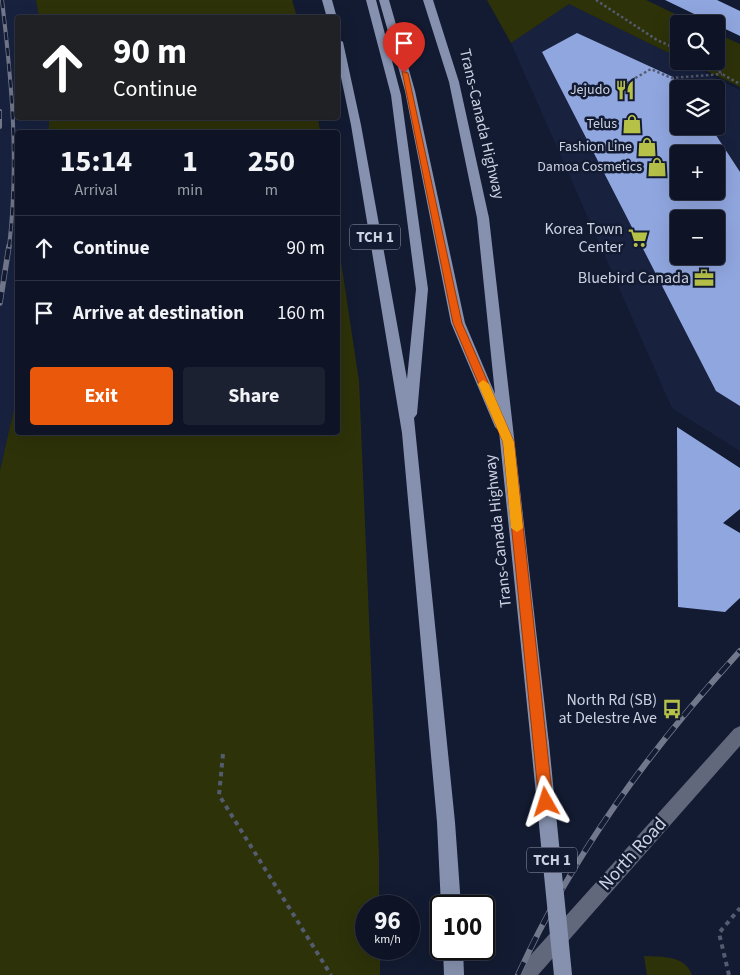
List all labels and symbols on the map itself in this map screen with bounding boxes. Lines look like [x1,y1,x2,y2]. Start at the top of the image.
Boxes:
pin [383,22,425,73]
street label: Trans-Canada Highway [454,47,510,202]
restaurant icon: Jejudo [614,79,636,101]
place label: Jejudo [570,80,610,100]
shop icon: Telus [621,113,643,135]
place label: Telus [586,114,617,134]
shop icon: Fashion Line [636,136,658,158]
place label: Fashion Line [559,137,632,157]
shop icon: Damoa Cosmetics [646,156,668,178]
place label: Damoa Cosmetics [537,157,642,177]
place label: Korea Town Center [544,218,623,258]
road number: TCH 1 [350,224,400,250]
supermarket icon: Korea Town Center [627,227,649,249]
place label: Bluebird Canada [578,267,689,289]
office icon: Bluebird Canada [693,267,715,289]
street label: Trans-Canada Highway [479,453,517,609]
place label: North Rd (SB) at Delestre Ave [559,689,657,729]
bus stop icon: North Rd (SB) at Delestre Ave [661,698,683,720]
position arrow [519,775,571,827]
street label: North Road [593,811,673,897]
road number: TCH 1 [527,848,577,872]
speed limit sign: 100 [430,895,495,960]

